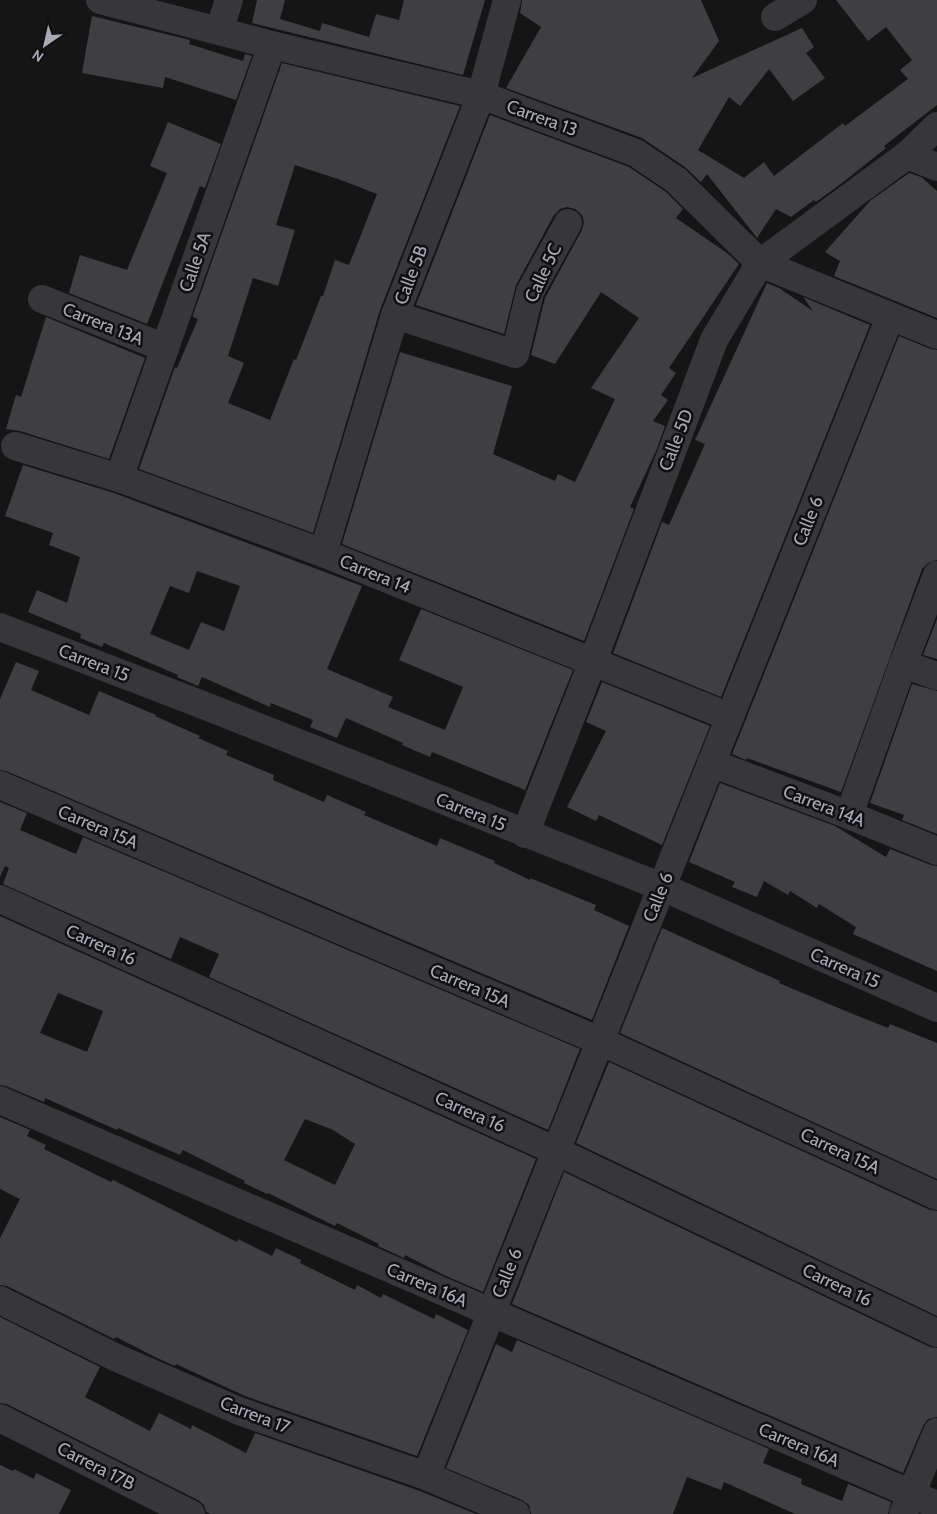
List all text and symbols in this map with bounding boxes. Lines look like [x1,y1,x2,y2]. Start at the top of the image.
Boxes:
north arrow [20,20,70,70]
text: N [29,46,47,66]
street label: Carrera 13 [503,95,581,141]
street label: Calle 5A [174,229,216,295]
street label: Calle 5C [520,240,566,306]
street label: Calle 5B [390,242,432,308]
street label: Carrera 13A [59,298,147,350]
street label: Calle 5D [654,406,698,474]
street label: Calle 6 [788,493,828,549]
street label: Carrera 14 [336,550,414,598]
street label: Carrera 15 [56,639,132,687]
street label: Carrera 14A [780,780,868,832]
street label: Carrera 15 [433,788,509,836]
street label: Carrera 15A [55,800,141,854]
street label: Calle 6 [638,869,678,925]
street label: Carrera 16 [63,920,139,970]
street label: Carrera 15 [807,943,883,993]
street label: Carrera 15A [427,959,513,1013]
street label: Carrera 16 [432,1087,508,1137]
street label: Carrera 15A [797,1123,883,1179]
street label: Calle 6 [487,1245,527,1301]
street label: Carrera 16A [383,1258,471,1312]
street label: Carrera 16 [799,1259,875,1311]
street label: Carrera 17 [217,1392,293,1438]
street label: Carrera 16A [755,1418,843,1472]
street label: Carrera 17B [54,1437,139,1495]

